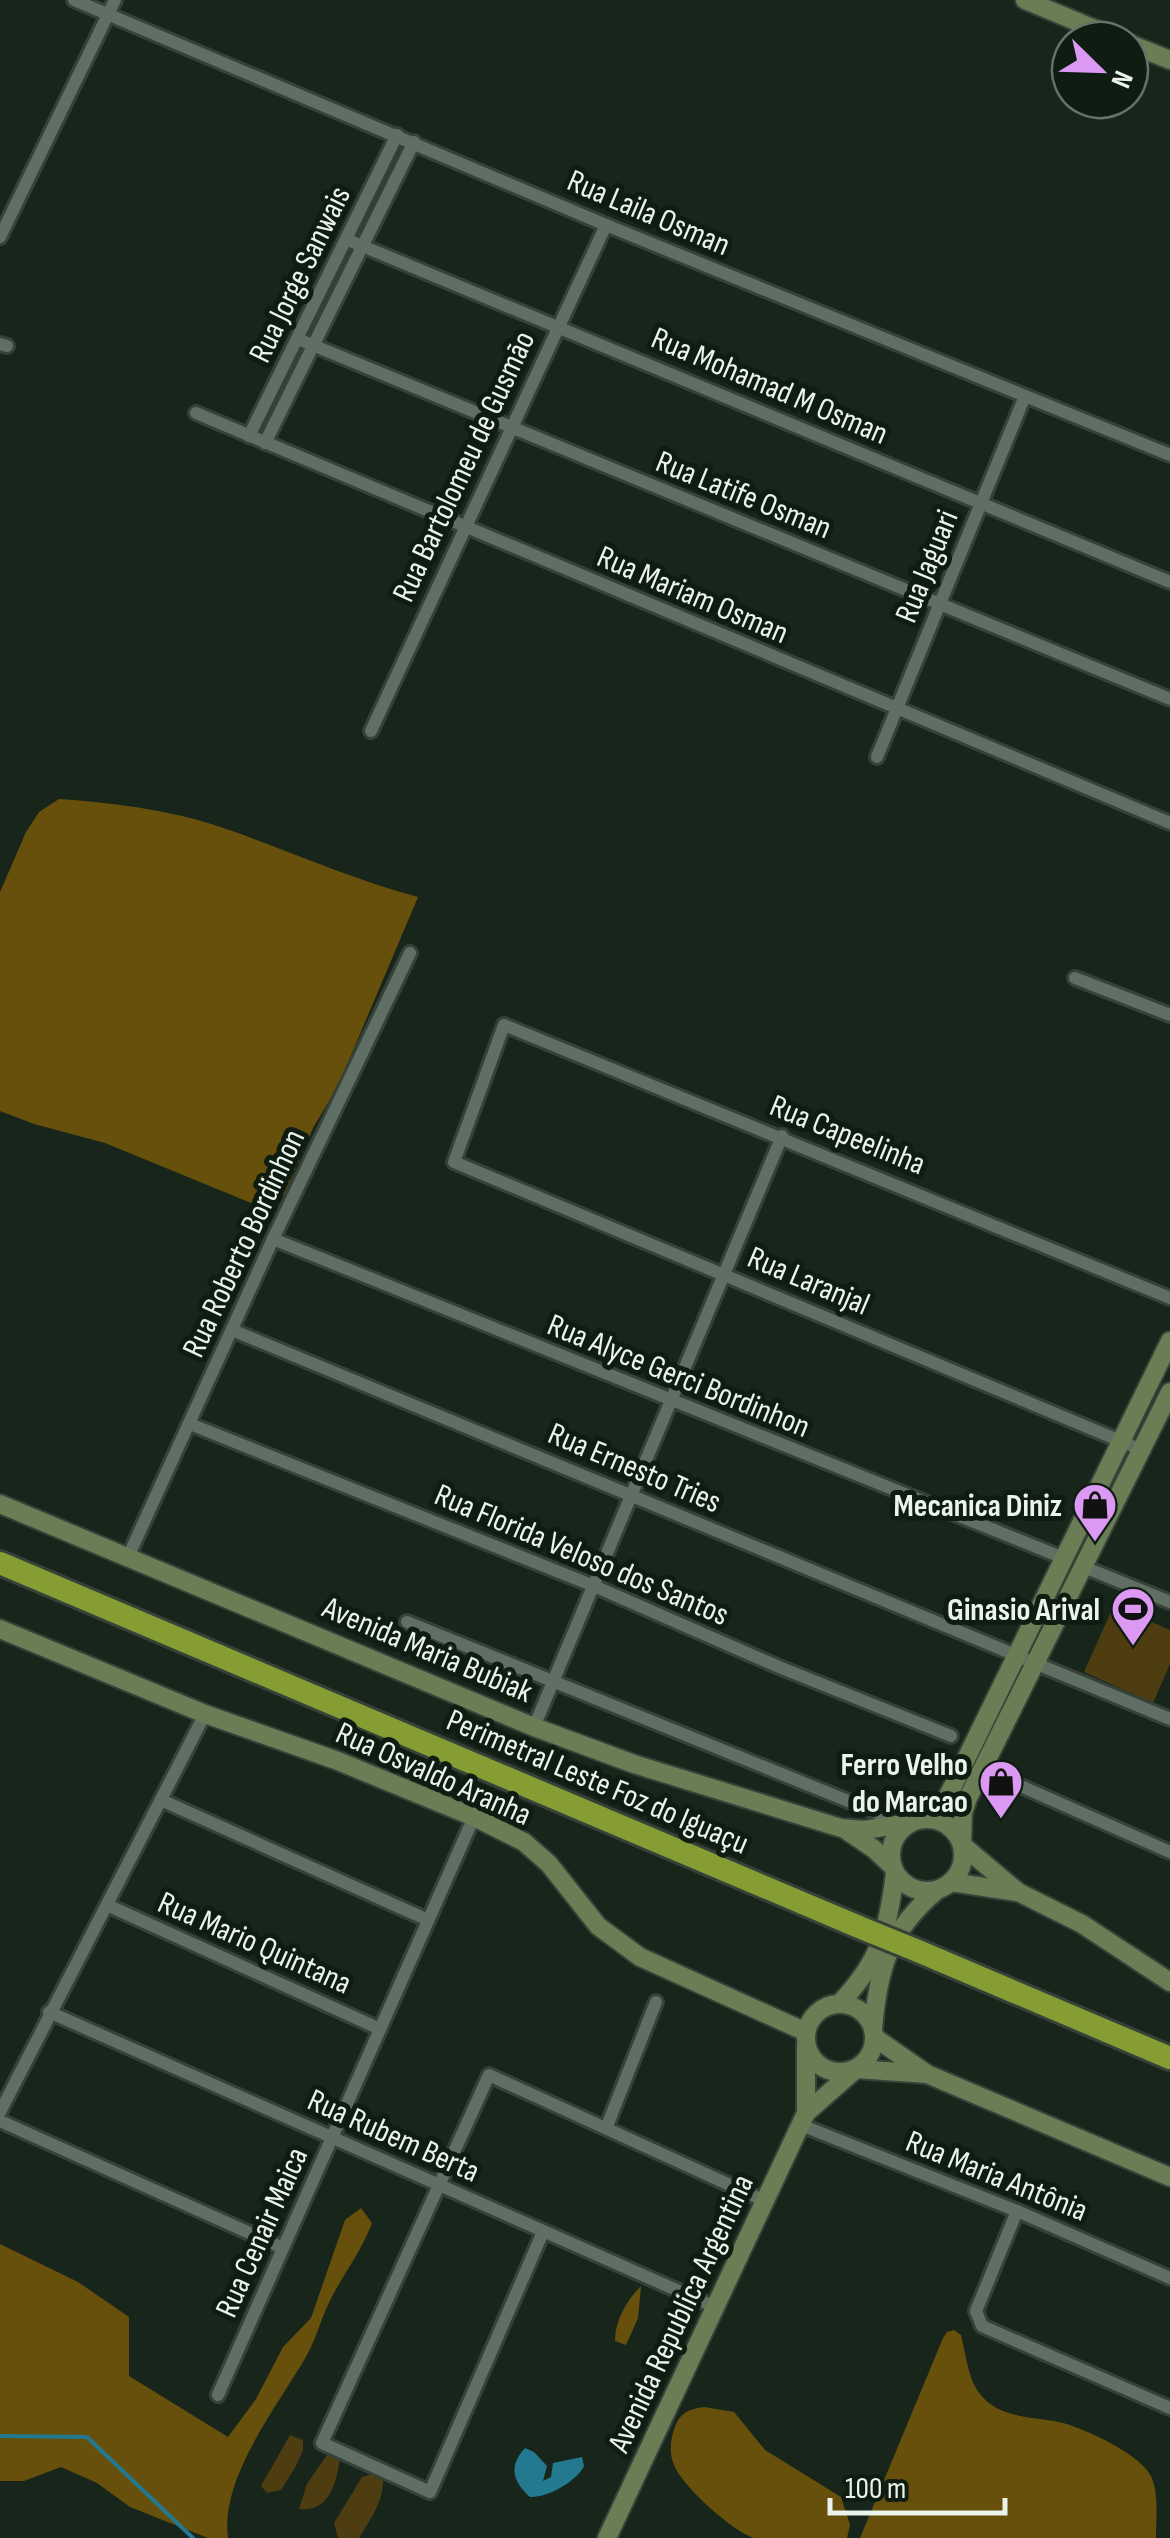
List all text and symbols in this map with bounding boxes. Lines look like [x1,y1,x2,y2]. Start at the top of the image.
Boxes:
north arrow [1050,20,1150,120]
text: N [1104,66,1140,93]
street label: Rua Laila Osman [561,162,736,265]
street label: Rua Jorge Sanwais [241,180,360,369]
street label: Rua Mohamad M Osman [645,319,894,454]
street label: Rua Bartolomeu de Gusmão [385,325,544,608]
street label: Rua Latife Osman [650,443,837,548]
street label: Rua Jaguari [887,505,968,629]
street label: Rua Mariam Osman [591,538,794,653]
street label: Rua Capeelinha [764,1087,931,1184]
street label: Rua Roberto Bordinhon [175,1124,314,1364]
street label: Rua Laranjal [742,1238,875,1324]
street label: Rua Alyce Gerci Bordinhon [542,1306,815,1447]
street label: Rua Ernesto Tries [542,1414,727,1522]
street label: Rua Florida Veloso dos Santos [429,1476,734,1635]
shop icon: Mecanica Diniz [1072,1482,1118,1543]
place label: Mecanica Diniz [894,1487,1062,1526]
sports icon: Ginasio Arival [1110,1586,1156,1647]
street label: Avenida Maria Bubiak [316,1588,538,1712]
place label: Ginasio Arival [947,1591,1100,1630]
street label: Perimetral Leste Foz do Iguaçu [441,1701,754,1864]
street label: Rua Osvaldo Aranha [330,1714,537,1835]
place label: Ferro Velho do Marcao [840,1746,968,1822]
shop icon: Ferro Velho do Marcao [978,1759,1024,1820]
street label: Rua Mario Quintana [152,1883,357,2003]
street label: Rua Rubem Berta [301,2081,485,2192]
street label: Rua Maria Antônia [900,2122,1093,2231]
street label: Rua Cenair Maica [208,2142,317,2324]
street label: Avenida Republica Argentina [599,2169,763,2460]
scale bar [830,2453,1005,2515]
text: 100 m [845,2471,906,2507]

